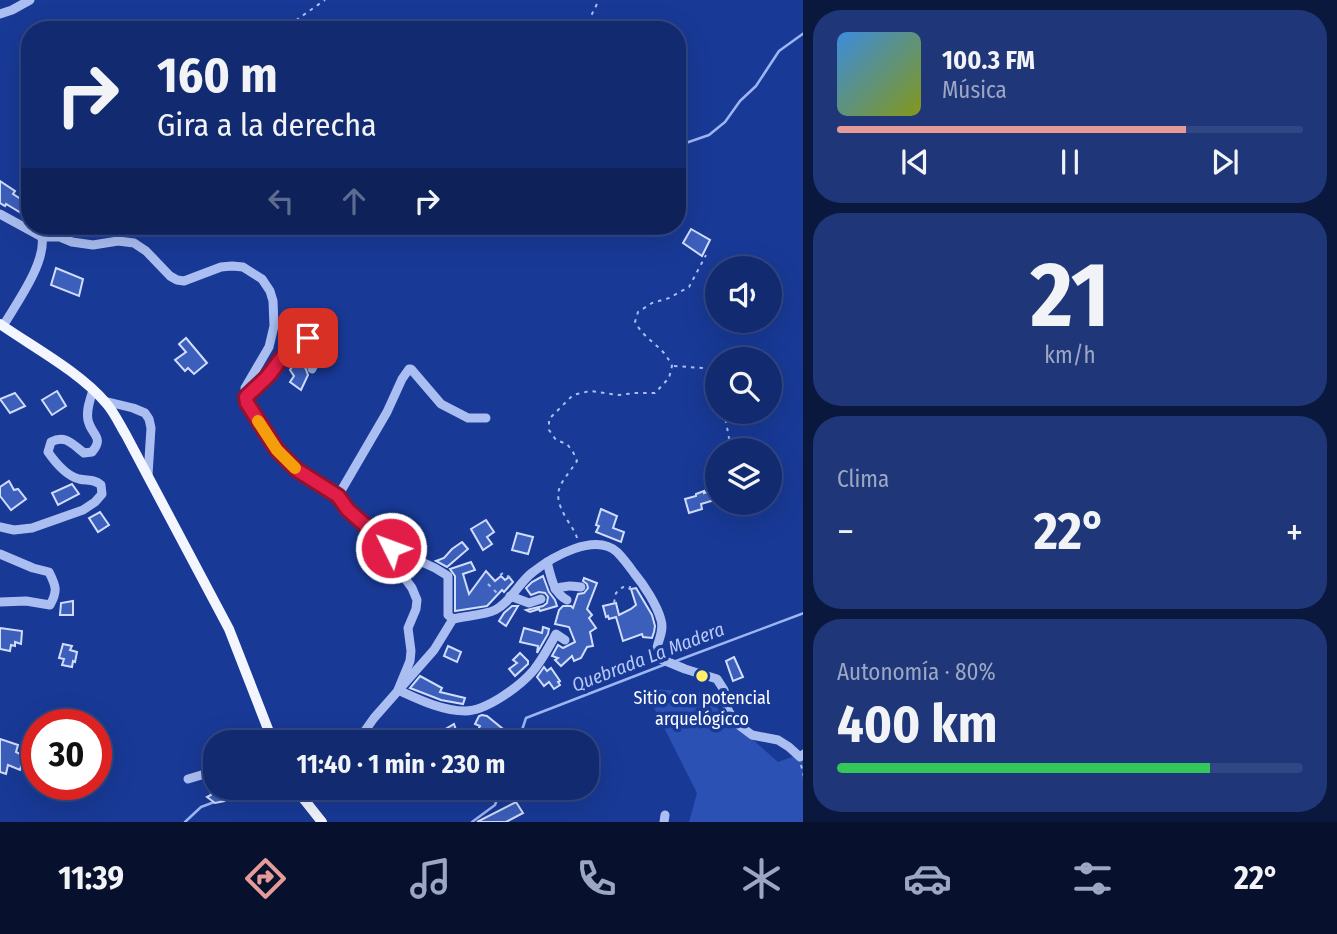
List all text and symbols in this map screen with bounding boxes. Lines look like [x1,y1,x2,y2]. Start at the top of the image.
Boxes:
text: 100.3 FM [942,45,1035,76]
text: 160 m [157,46,278,105]
icon: right [42,49,133,140]
text: Música [942,76,1007,104]
text: Gira a la derecha [157,106,377,144]
icon: previous [896,143,934,181]
icon: pause [1051,143,1089,181]
icon: next [1206,143,1244,181]
icon: left [262,182,300,220]
icon: ahead [335,182,373,220]
icon: right [408,182,446,220]
text: 21 [1030,241,1110,350]
map controls [705,256,782,515]
button: sound [705,256,782,333]
pin [278,308,338,368]
icon: arrive [289,319,327,357]
text: km/h [1044,341,1096,369]
button: search [705,347,782,424]
button: layers [705,438,782,515]
text: Clima [837,465,889,493]
text: 22° [1034,500,1106,563]
text: − [837,509,854,555]
text: + [1286,509,1303,555]
position arrow [354,511,428,585]
water label: Quebrada La Madera [569,617,727,697]
text: Autonomía · 80% [837,658,996,686]
marker: Sitio con potencial arquelógicco [694,668,710,684]
place label: Sitio con potencial arquelógicco [634,687,771,730]
text: 400 km [837,693,997,756]
speed limit sign: 30 [21,709,112,800]
text: 11:40 · 1 min · 230 m [297,749,505,780]
icon: directions [241,854,290,903]
icon: music [406,854,455,903]
icon: phone [572,854,621,903]
icon: climate [737,854,786,903]
icon: car [903,854,952,903]
icon: filters [1068,854,1117,903]
text: 11:39 [58,859,124,897]
text: 22° [1234,859,1279,897]

